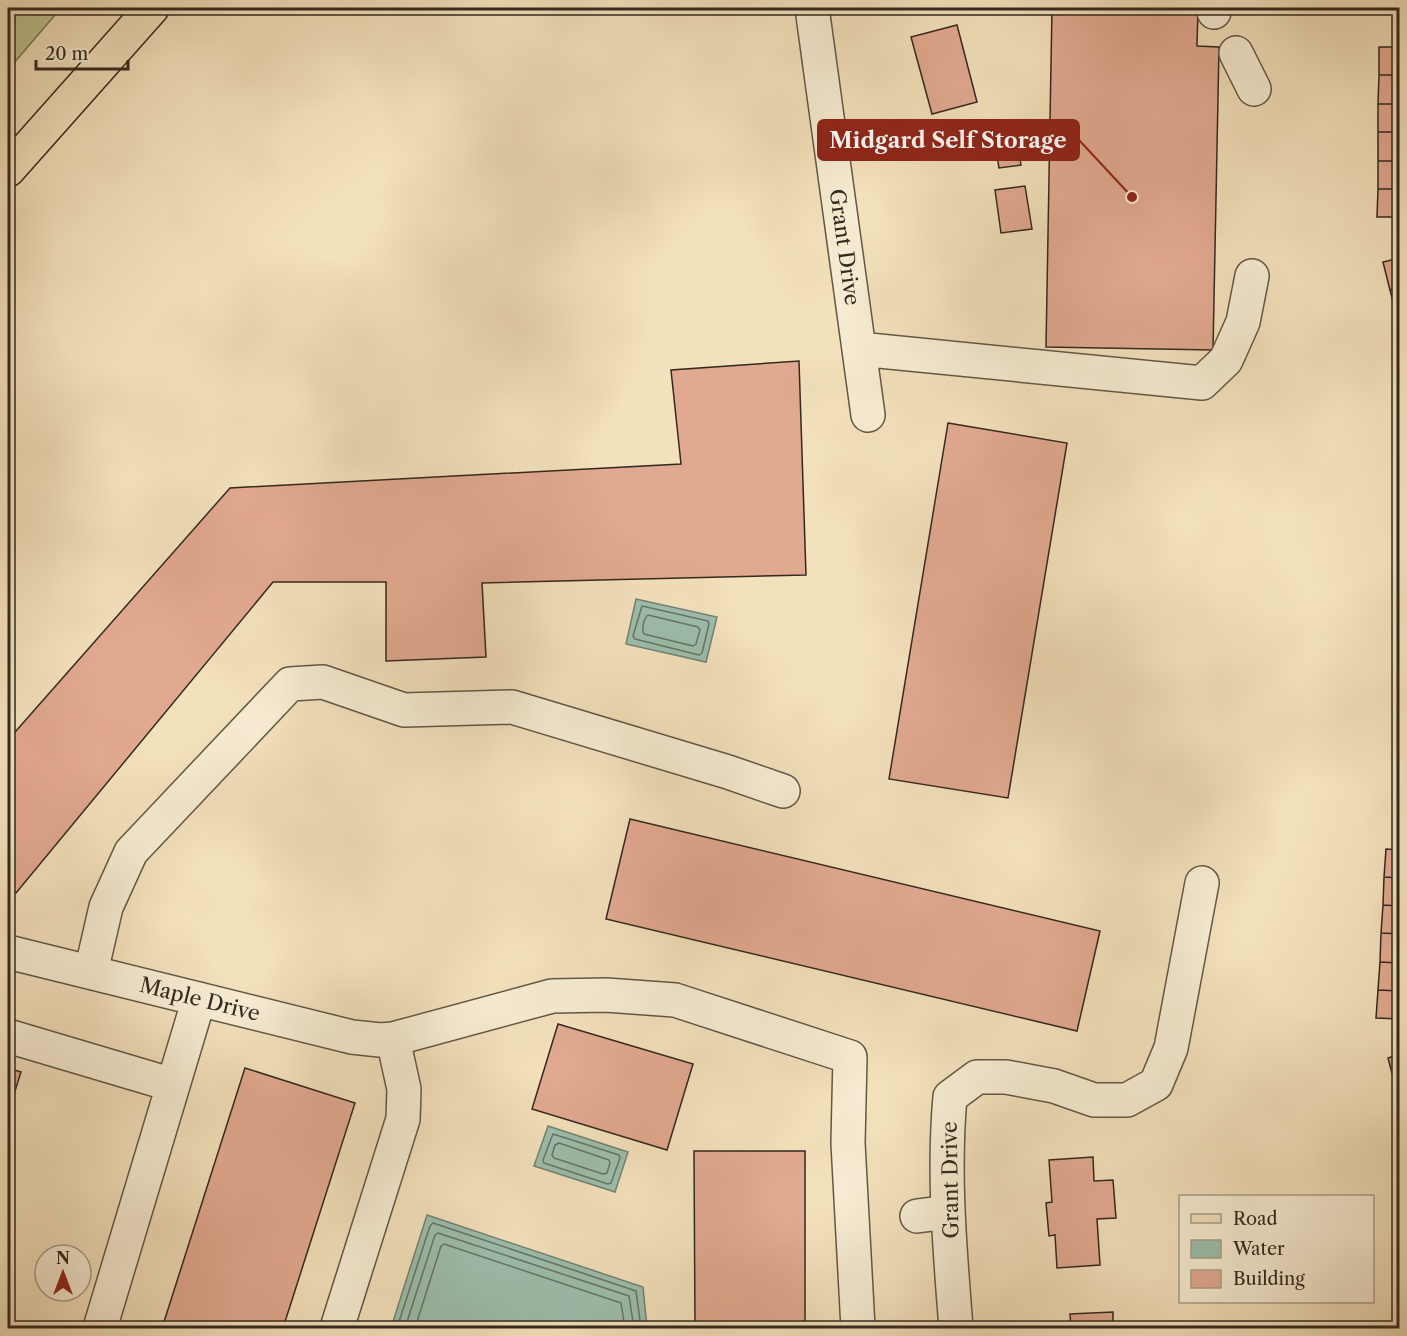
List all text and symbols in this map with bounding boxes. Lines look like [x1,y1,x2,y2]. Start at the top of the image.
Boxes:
scale bar [36,33,128,71]
text: 20 m [45,43,89,65]
callout: Midgard Self Storage [818,120,1079,160]
text: Midgard Self Storage [829,127,1067,154]
street label: Grant Drive [824,187,866,307]
street label: Maple Drive [137,972,263,1026]
street label: Grant Drive [936,1121,964,1239]
legend [1179,1195,1374,1303]
text: Road [1233,1208,1278,1230]
text: Water [1232,1238,1285,1260]
north arrow [33,1243,93,1303]
text: N [56,1248,70,1268]
text: Building [1233,1268,1305,1290]

